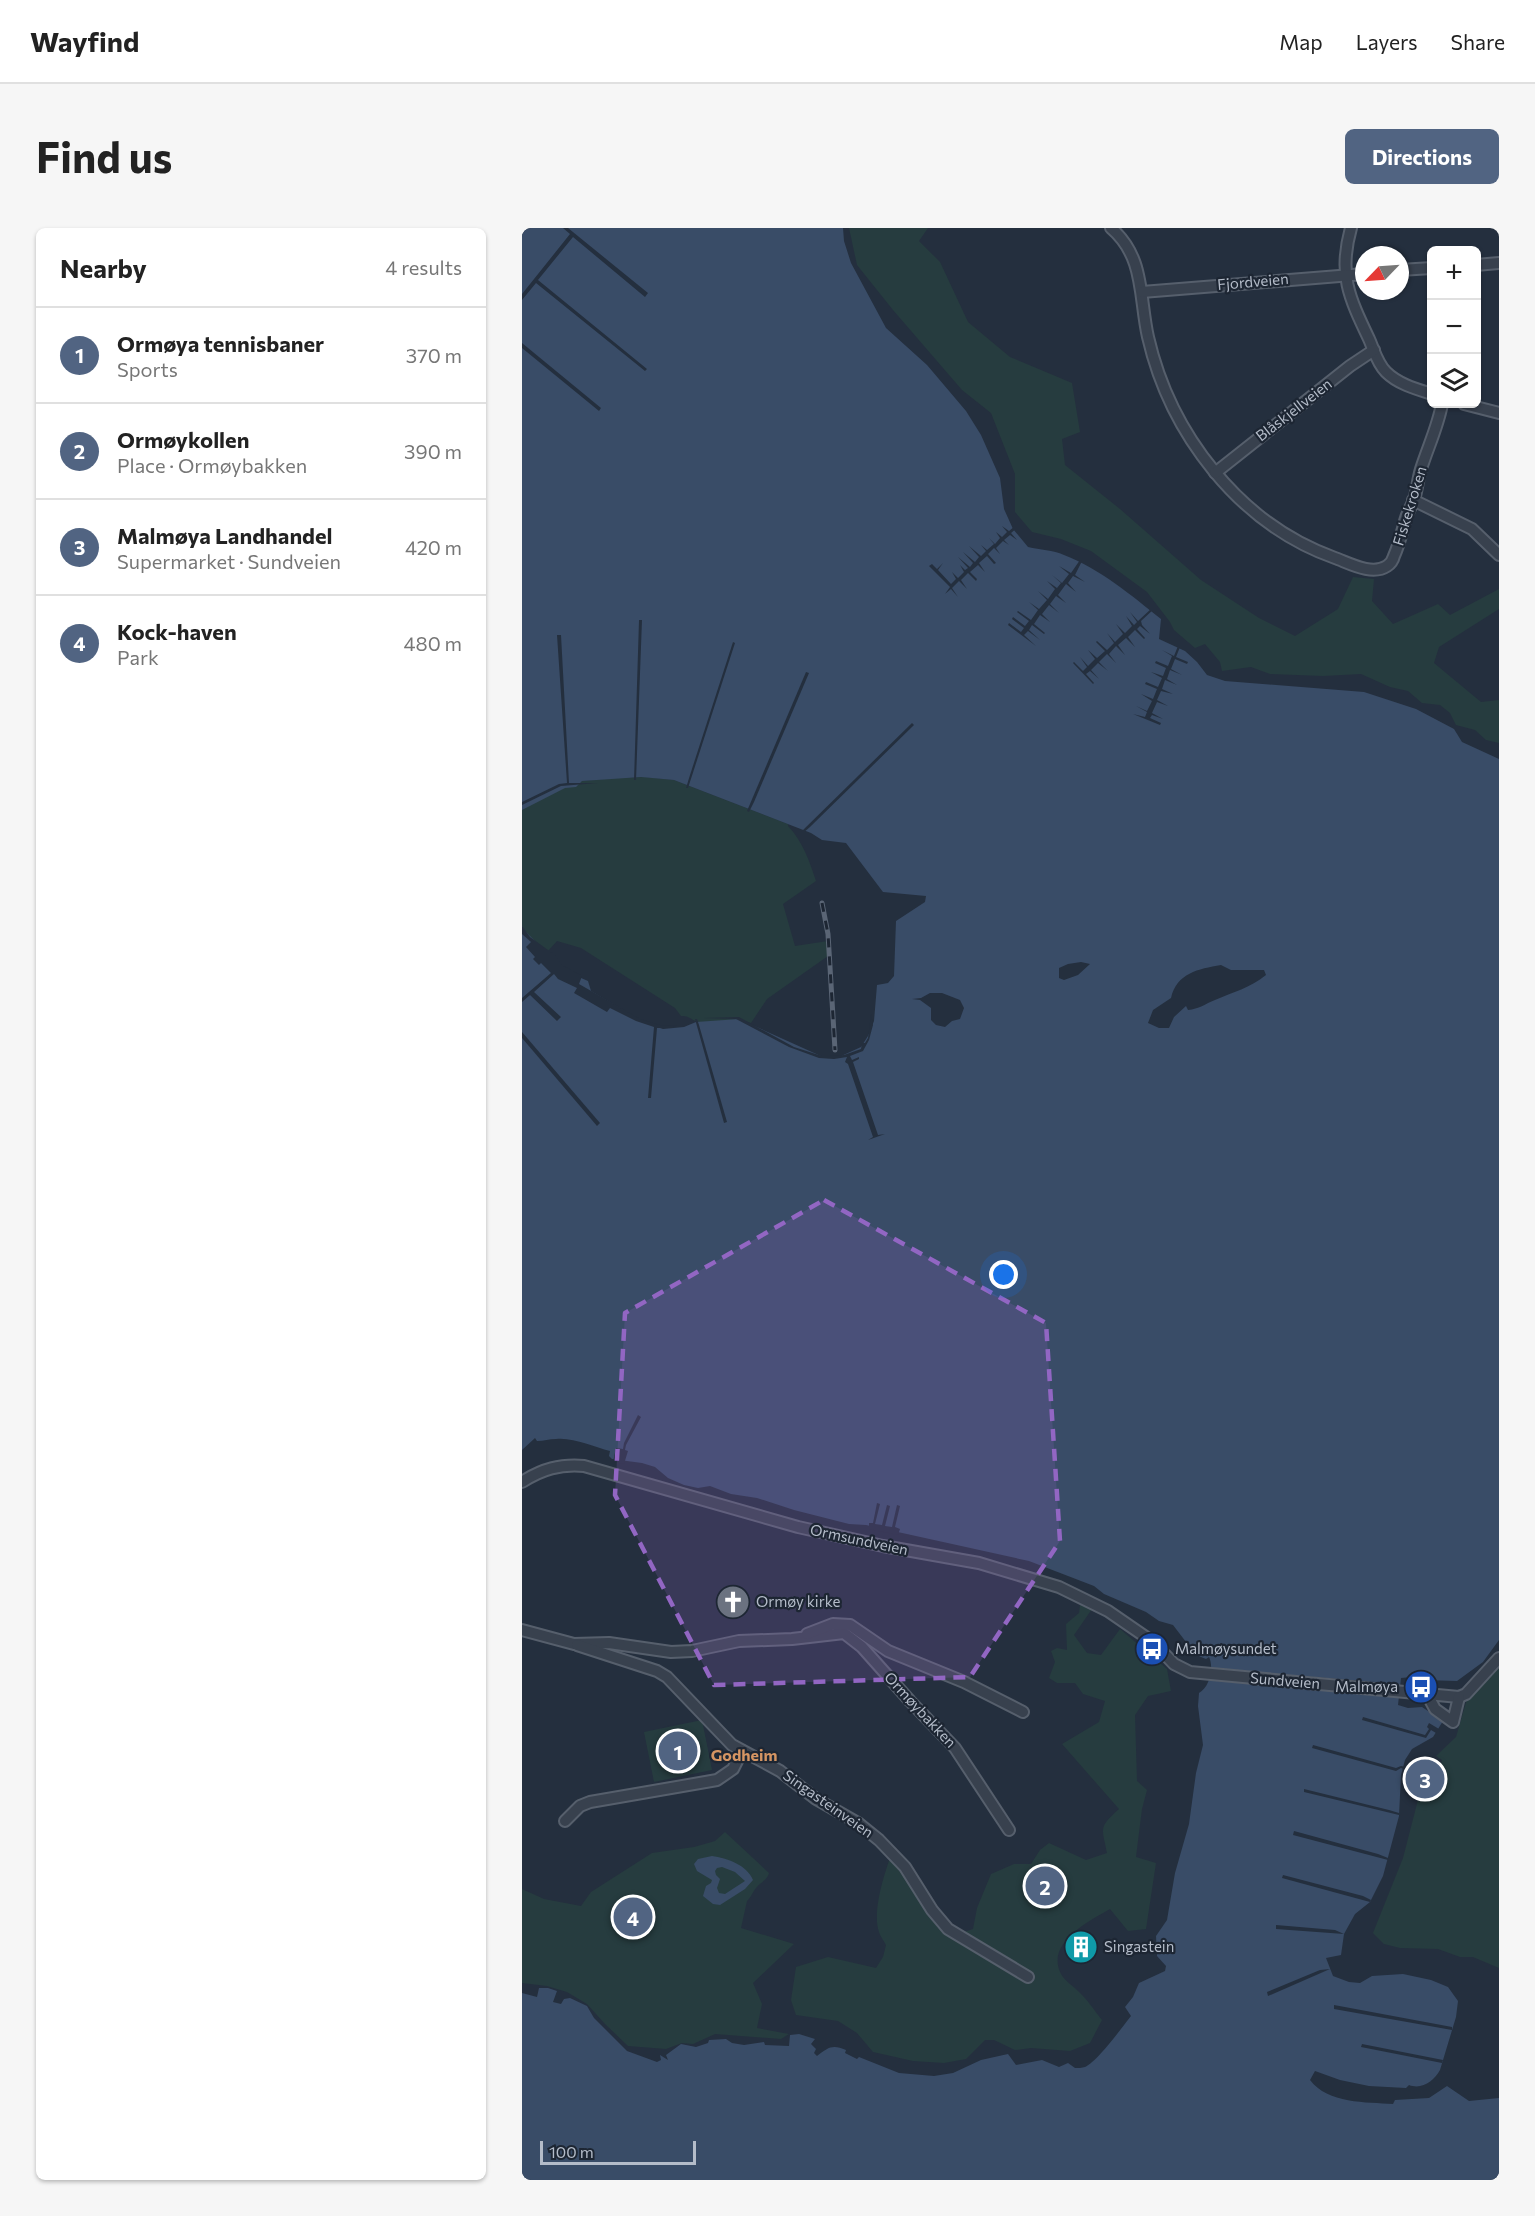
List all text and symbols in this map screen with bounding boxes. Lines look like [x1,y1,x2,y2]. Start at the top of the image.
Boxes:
text: Wayfind [30,24,139,58]
text: Map [1279,29,1323,54]
text: Layers [1356,29,1418,54]
text: Share [1451,29,1505,54]
button: Directions [1345,129,1499,184]
text: Find us [36,130,172,182]
north arrow [1355,246,1409,300]
map controls [1427,246,1481,408]
button: + [1427,246,1481,300]
text: Nearby [60,252,147,283]
text: 4 results [385,255,462,279]
street label: Fjordveien [1217,269,1289,293]
button: − [1427,300,1481,354]
text: Ormøya tennisbaner [117,330,324,357]
text: 1 [75,343,84,367]
text: 370 m [406,343,462,367]
button: layers [1427,354,1481,408]
text: Sports [117,357,178,381]
street label: Blåskjellveien [1252,374,1335,444]
text: Ormøykollen [117,426,249,453]
text: 2 [74,439,85,463]
text: 390 m [404,439,462,463]
text: Place · Ormøybakken [117,453,307,477]
street label: Fiskekroken [1388,464,1430,548]
text: Malmøya Landhandel [117,522,333,549]
text: 3 [74,535,85,559]
text: 420 m [405,535,462,559]
text: Supermarket · Sundveien [117,549,341,573]
text: Kock-haven [117,618,237,645]
text: 4 [73,631,86,655]
text: 480 m [404,631,462,655]
text: Park [117,645,159,669]
your location [989,1260,1018,1289]
street label: Ormsundveien [809,1520,910,1558]
church icon: Ormøy kirke [715,1584,751,1620]
place label: Ormøy kirke [756,1592,840,1610]
bus stop icon: Malmøysundet [1134,1631,1170,1667]
place label: Malmøysundet [1175,1639,1277,1657]
street label: Ormøybakken [881,1668,960,1751]
street label: Sundveien [1249,1668,1321,1692]
bus stop icon: Malmøya [1403,1669,1439,1705]
place label: Malmøya [1335,1677,1398,1695]
pin: 1 [658,1728,698,1774]
district label: Godheim [711,1745,777,1764]
pin: 3 [1406,1756,1444,1802]
street label: Singasteinveien [780,1765,877,1841]
pin: 2 [1026,1864,1064,1908]
pin: 4 [614,1894,652,1940]
building icon: Singastein [1063,1929,1099,1965]
place label: Singastein [1104,1937,1174,1955]
scale bar [540,2138,696,2166]
text: 100 m [549,2142,594,2161]

